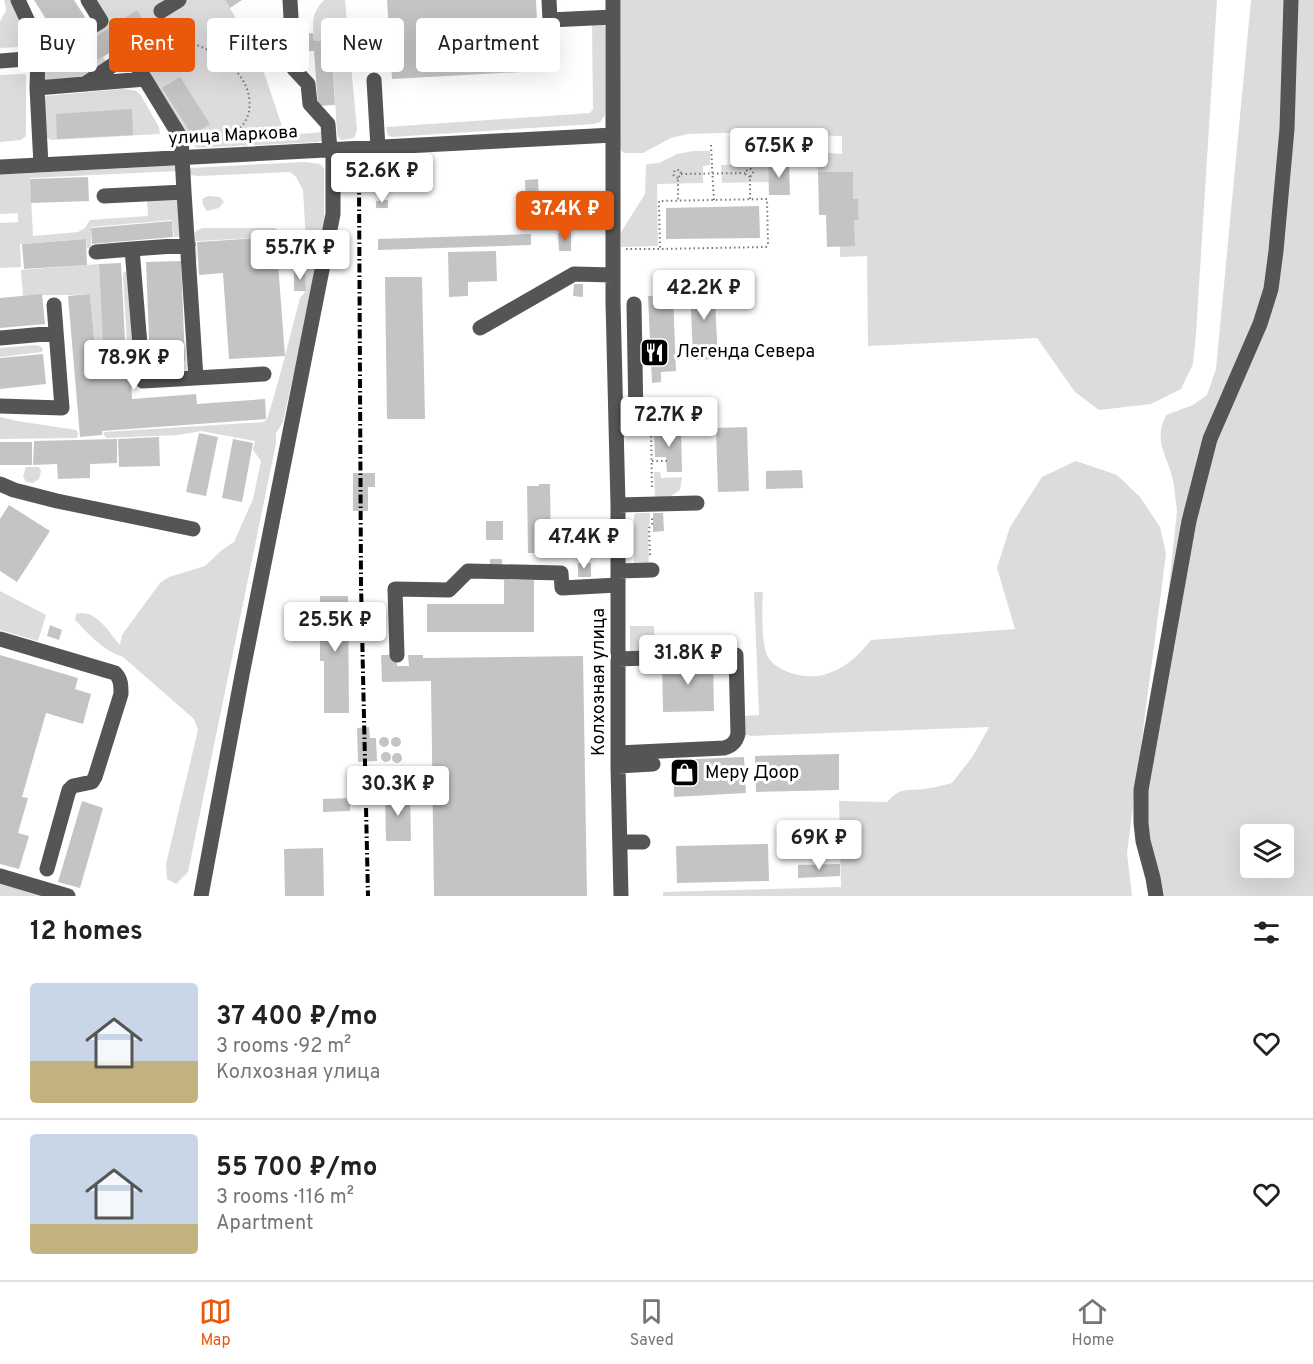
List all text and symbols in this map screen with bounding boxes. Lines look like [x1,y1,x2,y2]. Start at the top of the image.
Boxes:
chip: Buy [18,18,97,72]
chip: Rent [109,18,195,72]
chip: Filters [207,18,309,72]
chip: New [321,18,404,72]
chip: Apartment [416,18,560,72]
street label: улица Маркова [168,121,298,151]
pin: 67.5K ₽ [724,128,834,179]
text: 67.5K ₽ [744,134,814,160]
pin: 52.6K ₽ [327,153,437,204]
text: 52.6K ₽ [345,159,419,185]
pin: 37.4K ₽ [510,191,620,242]
text: 37.4K ₽ [530,197,600,223]
pin: 55.7K ₽ [245,230,355,281]
text: 55.7K ₽ [265,236,335,262]
pin: 42.2K ₽ [649,270,759,321]
text: 42.2K ₽ [667,276,741,302]
restaurant icon: Легенда Севера [639,336,671,368]
pin: 78.9K ₽ [79,340,189,391]
place label: Легенда Севера [676,341,815,364]
text: 78.9K ₽ [98,346,170,372]
pin: 72.7K ₽ [614,397,724,448]
text: 72.7K ₽ [635,403,703,429]
pin: 47.4K ₽ [529,519,639,570]
text: 47.4K ₽ [548,525,620,551]
pin: 25.5K ₽ [280,602,390,653]
text: 25.5K ₽ [298,608,372,634]
street label: Колхозная улица [588,608,611,756]
pin: 31.8K ₽ [633,635,743,686]
text: 31.8K ₽ [653,641,723,667]
shop icon: Меру Доор [668,757,700,789]
place label: Меру Доор [705,762,799,785]
pin: 30.3K ₽ [343,766,453,817]
text: 30.3K ₽ [361,772,435,798]
pin: 69K ₽ [777,820,861,871]
map controls [1240,824,1294,878]
button: layers [1240,824,1294,878]
text: 69K ₽ [791,826,847,852]
text: 12 homes [30,916,143,949]
icon: filters [1250,916,1283,949]
text: 37 400 ₽/mo [216,1001,378,1034]
icon: home [78,1007,150,1079]
icon: heart [1250,1027,1283,1060]
text: 3 rooms · 92 m² [216,1034,351,1060]
text: Колхозная улица [216,1060,380,1086]
text: 55 700 ₽/mo [216,1152,377,1185]
icon: home [78,1158,150,1230]
icon: heart [1250,1178,1283,1211]
text: 3 rooms · 116 m² [216,1185,354,1211]
text: Apartment [216,1211,314,1237]
tab: Map [199,1295,232,1351]
tab: Saved [630,1295,674,1351]
tab: Home [1072,1295,1114,1351]

